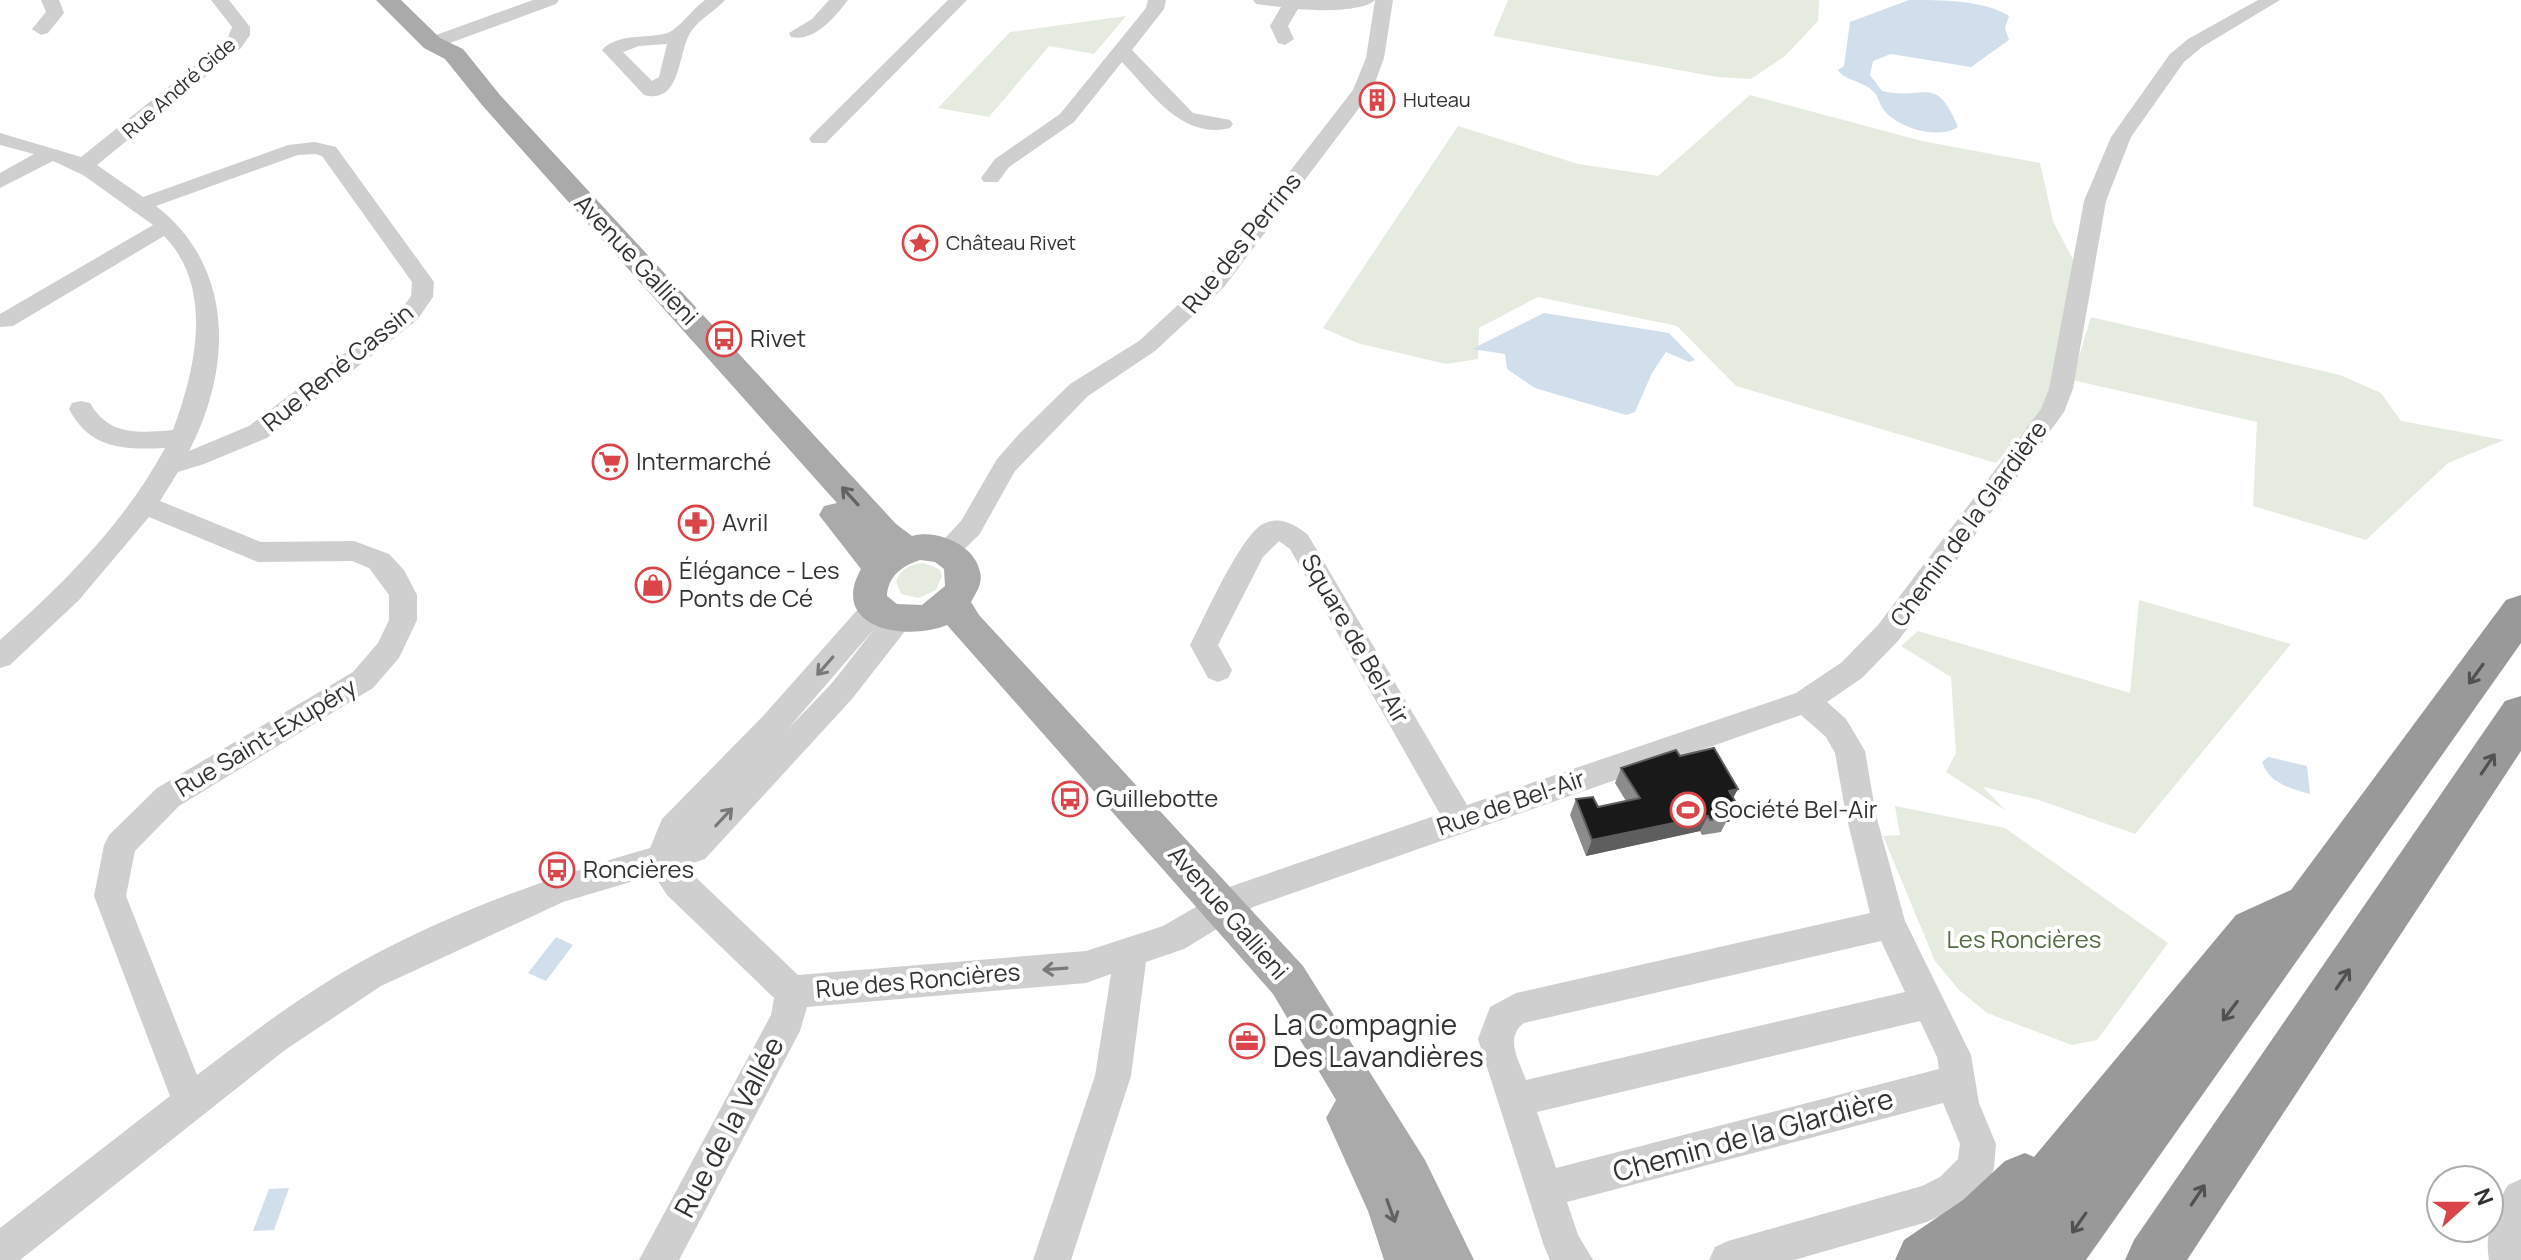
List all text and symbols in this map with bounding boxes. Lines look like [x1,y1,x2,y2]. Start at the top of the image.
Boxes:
street label: Rue André Gide [116,31,241,144]
building icon: Huteau [1358,81,1396,119]
place label: Huteau [1403,86,1471,113]
street label: Rue des Perrins [1174,165,1308,319]
street label: Avenue Gallieni [568,186,706,332]
place icon: Château Rivet [901,224,939,262]
place label: Château Rivet [946,229,1076,256]
street label: Rue René Cassin [255,296,420,438]
bus stop icon: Rivet [705,320,743,358]
place label: Rivet [750,321,806,354]
street label: Chemin de la Glardière [1882,413,2054,633]
supermarket icon: Intermarché [591,443,629,481]
place label: Intermarché [636,444,771,477]
one-way arrow [841,486,859,506]
pharmacy icon: Avril [677,504,715,542]
place label: Avril [722,505,768,538]
street label: Square de Bel-Air [1294,548,1418,729]
place label: Élégance - Les Ponts de Cé [679,553,840,614]
shop icon: Élégance - Les Ponts de Cé [634,566,672,604]
one-way arrow [816,655,834,676]
one-way arrow [2467,663,2484,685]
street label: Rue Saint-Exupéry [168,669,362,804]
one-way arrow [2479,753,2496,775]
street label: Rue de Bel-Air [1432,761,1589,842]
bus stop icon: Guillebotte [1051,780,1089,818]
place label: Guillebotte [1096,781,1218,814]
sports icon: Société Bel-Air [1669,791,1707,829]
place label: Société Bel-Air [1714,792,1878,825]
one-way arrow [714,808,733,827]
street label: Avenue Gallieni [1162,838,1297,986]
bus stop icon: Roncières [538,851,576,889]
place label: Roncières [583,852,694,885]
park label: Les Roncières [1947,922,2101,955]
street label: Rue des Roncières [814,954,1021,1005]
one-way arrow [1042,962,1069,977]
one-way arrow [2334,969,2351,991]
one-way arrow [2222,1000,2238,1022]
place label: La Compagnie Des Lavandières [1273,1005,1484,1075]
office icon: La Compagnie Des Lavandières [1228,1022,1266,1060]
street label: Rue de la Vallée [665,1030,792,1224]
street label: Chemin de la Glardière [1608,1078,1897,1190]
north arrow [2425,1164,2505,1244]
text: N [2467,1184,2501,1210]
one-way arrow [2189,1185,2206,1207]
one-way arrow [1385,1199,1399,1223]
one-way arrow [2071,1211,2087,1233]

